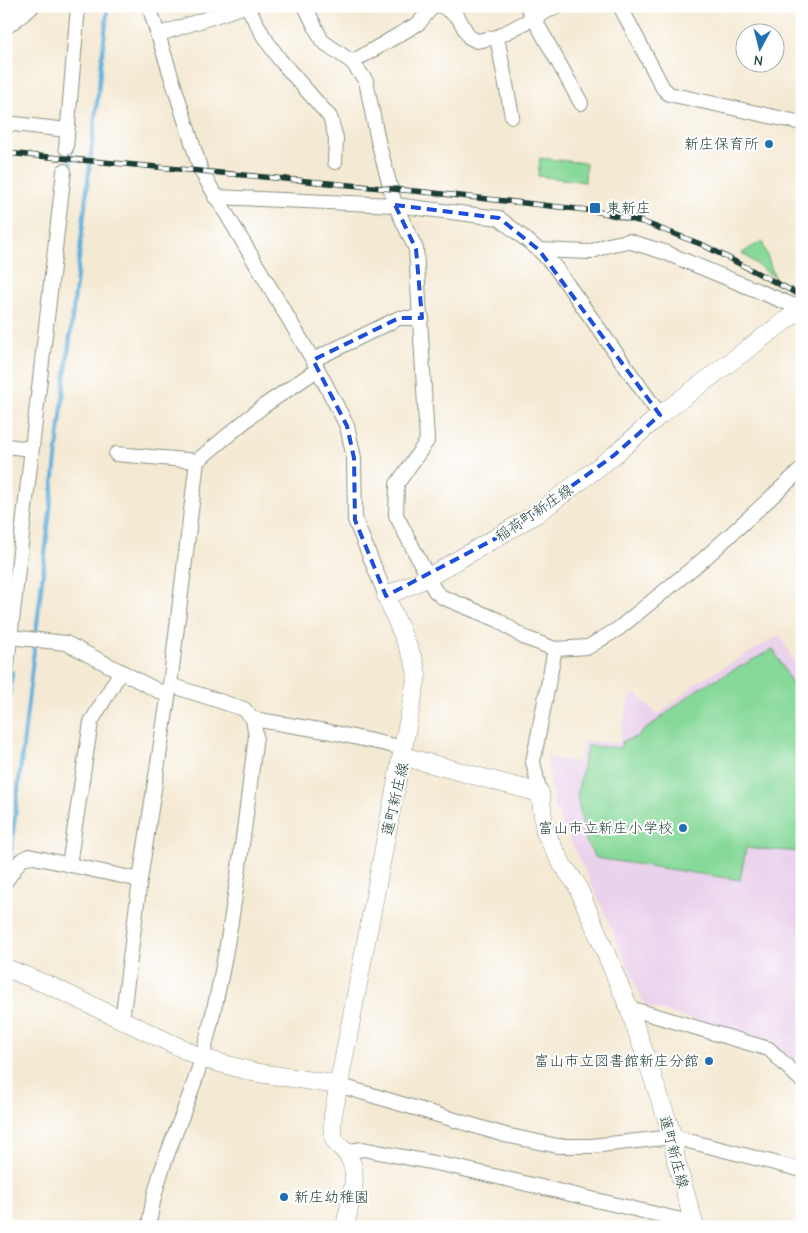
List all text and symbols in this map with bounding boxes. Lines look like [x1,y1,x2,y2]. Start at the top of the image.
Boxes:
north arrow [736,22,786,72]
text: N [753,51,764,69]
place label: 新庄保育所 [684,135,759,153]
marker: 新庄保育所 [763,138,775,150]
place label: 東新庄 [606,199,651,217]
marker: 東新庄 [588,201,602,215]
street label: 稲荷町新庄線 [492,480,576,546]
street label: 蓮町新庄線 [378,760,412,838]
place label: 富山市立新庄小学校 [538,819,673,837]
marker: 富山市立新庄小学校 [677,822,689,834]
place label: 富山市立図書館新庄分館 [534,1052,699,1070]
marker: 富山市立図書館新庄分館 [703,1055,715,1067]
street label: 蓮町新庄線 [656,1113,692,1191]
place label: 新庄幼稚園 [294,1188,369,1206]
marker: 新庄幼稚園 [278,1191,290,1203]

